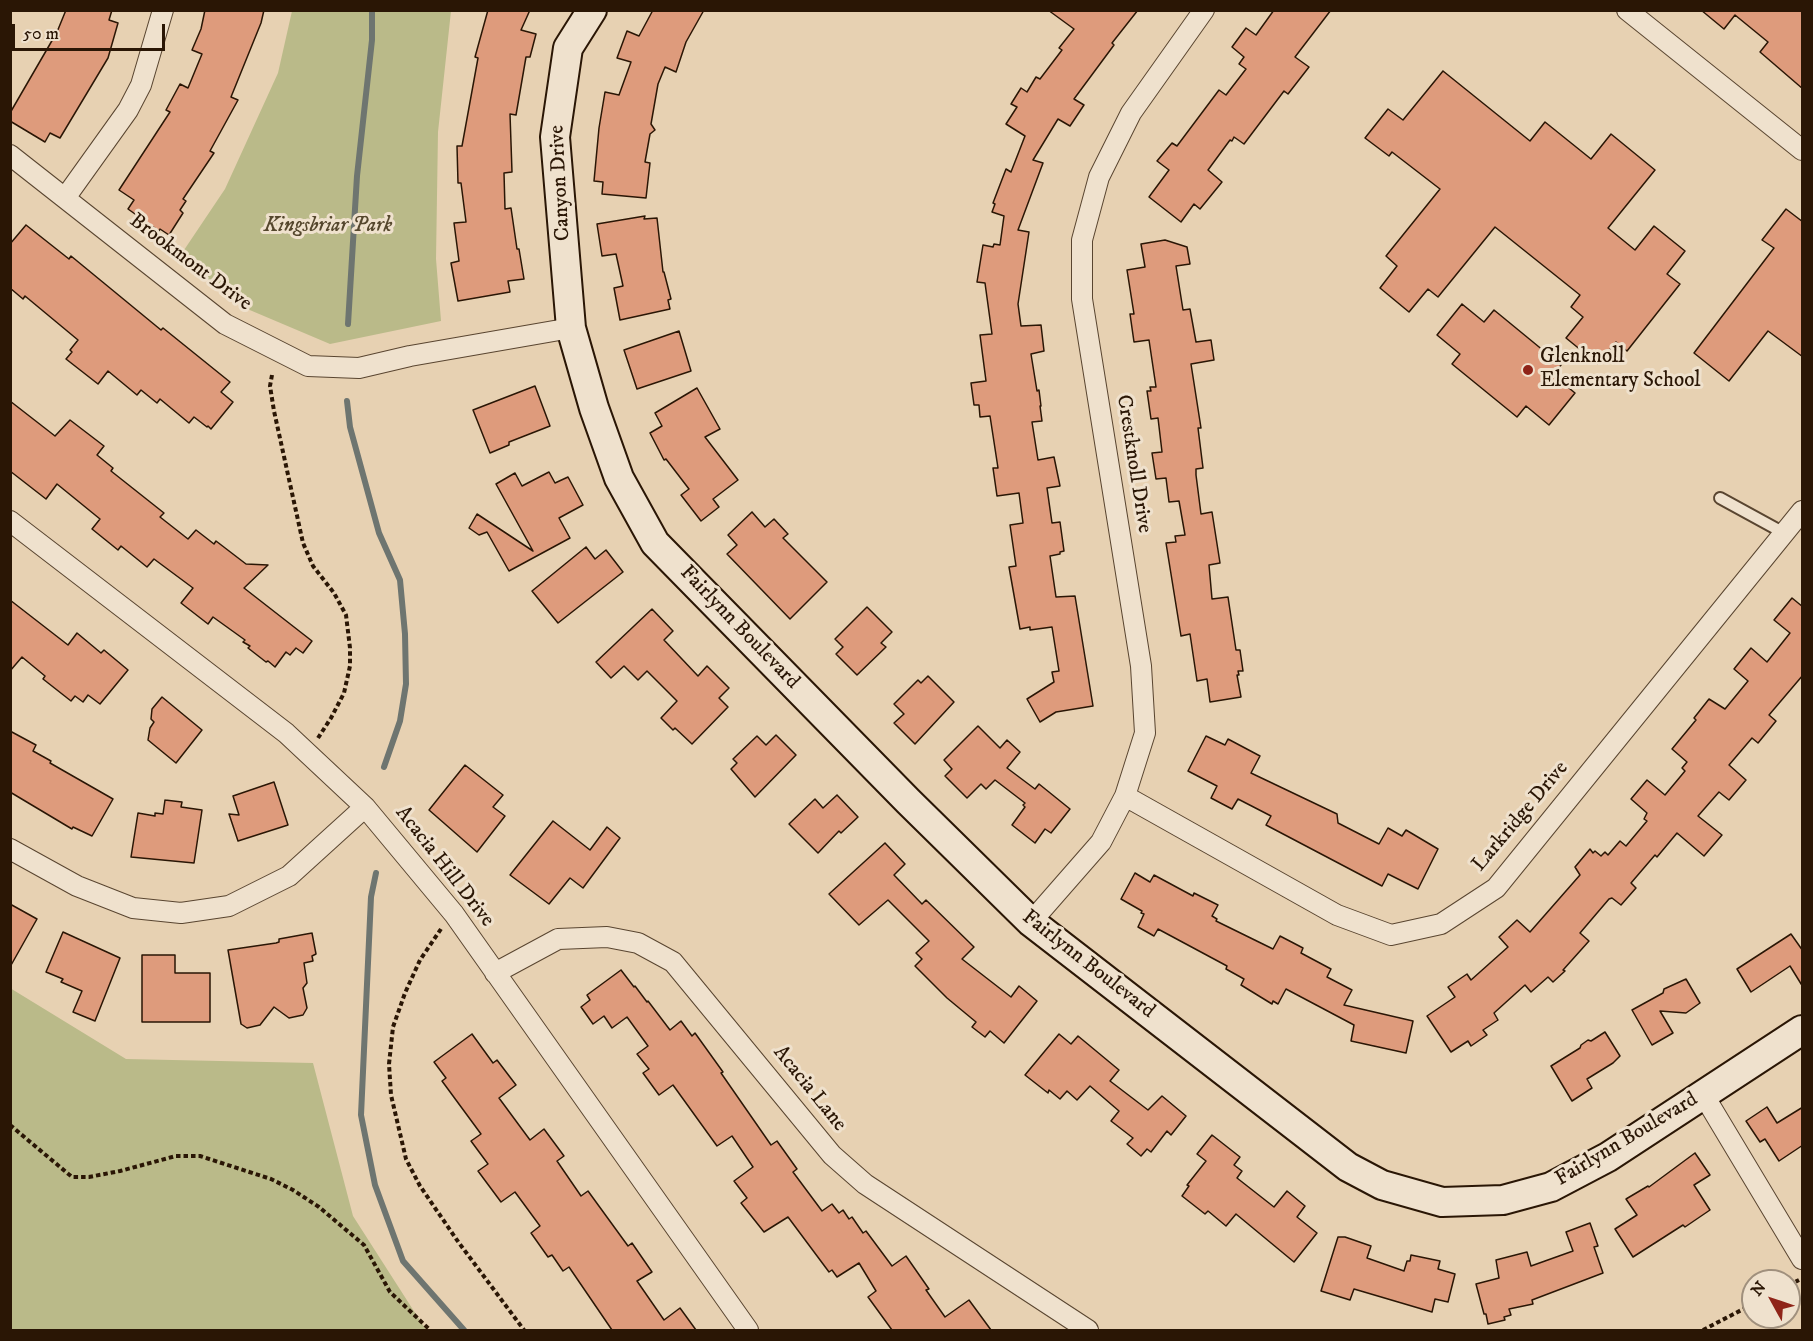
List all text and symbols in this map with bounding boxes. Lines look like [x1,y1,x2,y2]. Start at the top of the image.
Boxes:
scale bar [15,12,168,50]
text: 50 m [23,23,59,45]
street label: Canyon Drive [545,124,577,242]
street label: Brookmont Drive [124,209,256,317]
park label: Kingsbriar Park [264,214,392,240]
place label: Glenknoll Elementary School [1540,345,1701,395]
marker: Glenknoll Elementary School [1521,363,1535,377]
street label: Crestknoll Drive [1110,393,1156,535]
street label: Fairlynn Boulevard [674,561,804,695]
street label: Larkridge Drive [1468,757,1574,877]
street label: Acacia Hill Drive [389,802,499,932]
street label: Fairlynn Boulevard [1017,905,1159,1025]
street label: Acacia Lane [767,1041,851,1137]
street label: Fairlynn Boulevard [1551,1088,1703,1192]
north arrow [1741,1269,1801,1329]
text: N [1747,1277,1771,1300]

